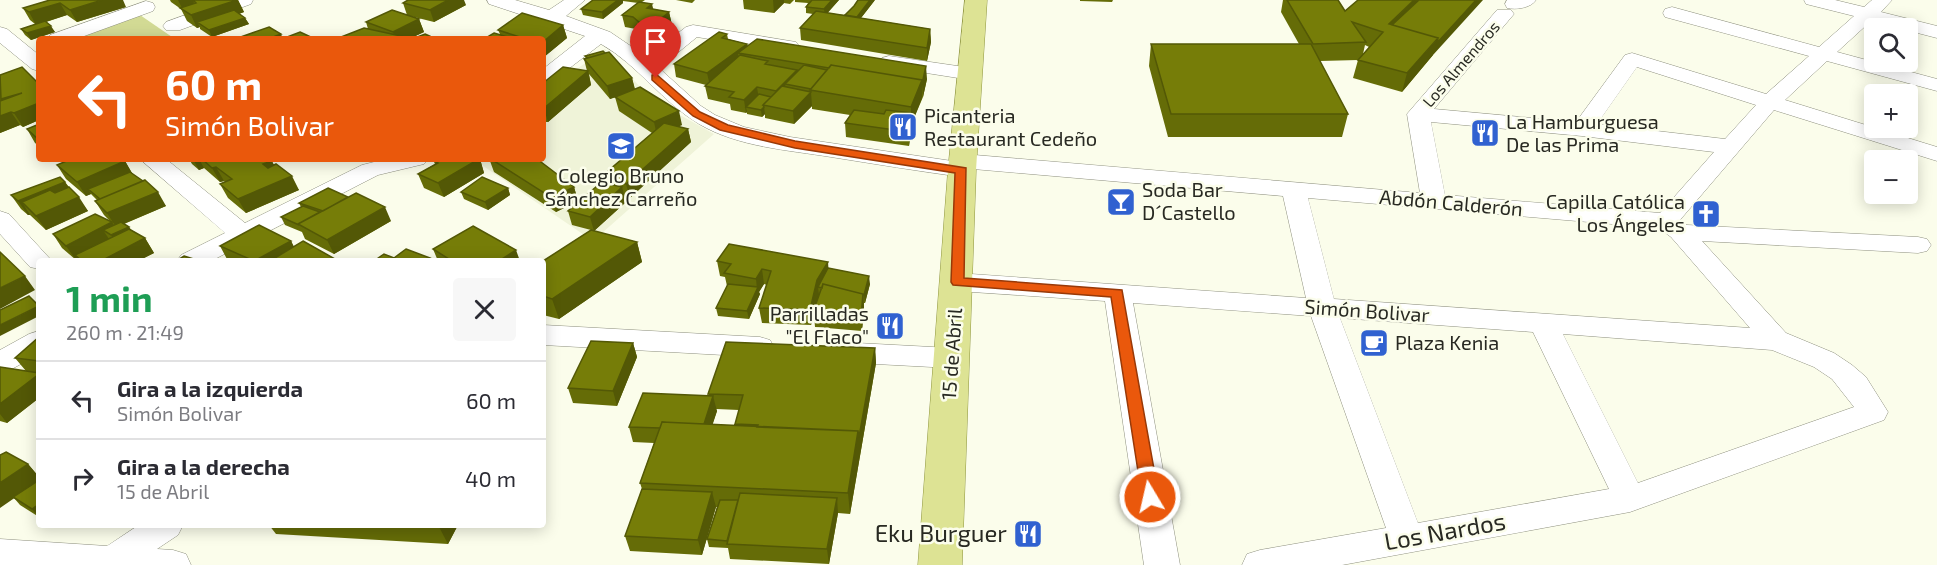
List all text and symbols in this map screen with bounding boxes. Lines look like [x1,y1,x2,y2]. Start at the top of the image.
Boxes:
pin [630,16,681,78]
street label: Los Almendros [1418,17,1503,111]
map controls [1864,18,1918,204]
button: search [1864,18,1918,72]
icon: arrive [639,25,672,58]
text: 60 m [165,58,262,108]
icon: left [66,60,144,138]
button: + [1864,84,1918,138]
place label: Picanteria Restaurant Cedeño [924,103,1097,150]
text: Simón Bolivar [165,109,334,141]
place label: La Hamburguesa De las Prima [1506,109,1659,156]
restaurant icon: Picanteria Restaurant Cedeño [887,111,919,143]
restaurant icon: La Hamburguesa De las Prima [1469,117,1501,149]
school or university icon: Colegio Bruno Sánchez Carreño [605,130,637,162]
button: − [1864,150,1918,204]
place label: Colegio Bruno Sánchez Carreño [545,163,697,210]
place label: Soda Bar D´Castello [1142,177,1236,224]
street label: Abdón Calderón [1378,184,1524,220]
bar icon: Soda Bar D´Castello [1105,186,1137,218]
place label: Capilla Católica Los Ángeles [1546,189,1685,236]
church icon: Capilla Católica Los Ángeles [1690,198,1722,230]
text: 1 min [66,276,153,319]
button: close [453,278,516,341]
street label: Simón Bolivar [1304,294,1430,326]
place label: Parrilladas "El Flaco" [770,301,869,348]
street label: 15 de Abril [936,307,966,401]
restaurant icon: Parrilladas "El Flaco" [874,310,906,342]
text: 260 m · 21:49 [66,320,184,344]
cafe icon: Plaza Kenia [1358,327,1390,359]
place label: Plaza Kenia [1395,330,1499,354]
text: Gira a la izquierda [117,375,303,401]
icon: left [66,384,99,417]
text: 60 m [466,387,516,413]
text: Simón Bolivar [117,401,242,425]
text: Gira a la derecha [117,453,290,479]
icon: right [66,462,99,495]
text: 40 m [465,465,516,491]
position arrow [1118,465,1182,529]
text: 15 de Abril [117,479,209,503]
street label: Los Nardos [1382,506,1508,555]
place label: Eku Burguer [875,518,1007,547]
restaurant icon: Eku Burguer [1012,518,1044,550]

